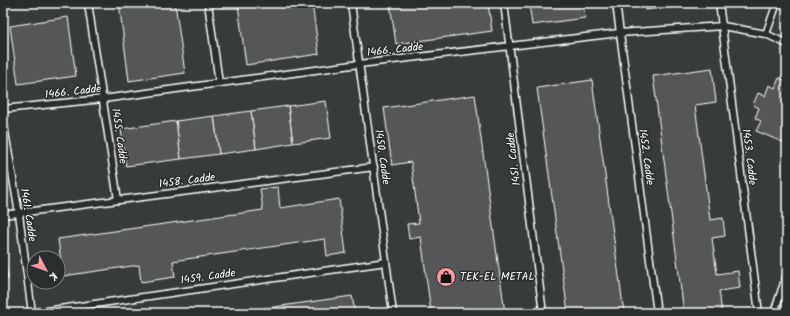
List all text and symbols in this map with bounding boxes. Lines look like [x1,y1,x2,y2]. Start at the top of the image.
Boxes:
street label: 1466. Cadde [366,38,424,62]
street label: 1466. Cadde [44,80,102,104]
street label: 1455. Cadde [106,107,132,165]
street label: 1450. Cadde [369,128,395,186]
street label: 1452. Cadde [633,128,659,186]
street label: 1453. Cadde [737,128,761,186]
street label: 1451. Cadde [502,131,526,187]
street label: 1458. Cadde [158,169,216,193]
street label: 1461. Cadde [15,187,41,243]
north arrow [26,250,66,290]
street label: 1459. Cadde [179,264,237,290]
shop icon: TEK-EL METAL [435,266,457,288]
text: K [44,268,62,285]
place label: TEK-EL METAL [460,268,534,286]

